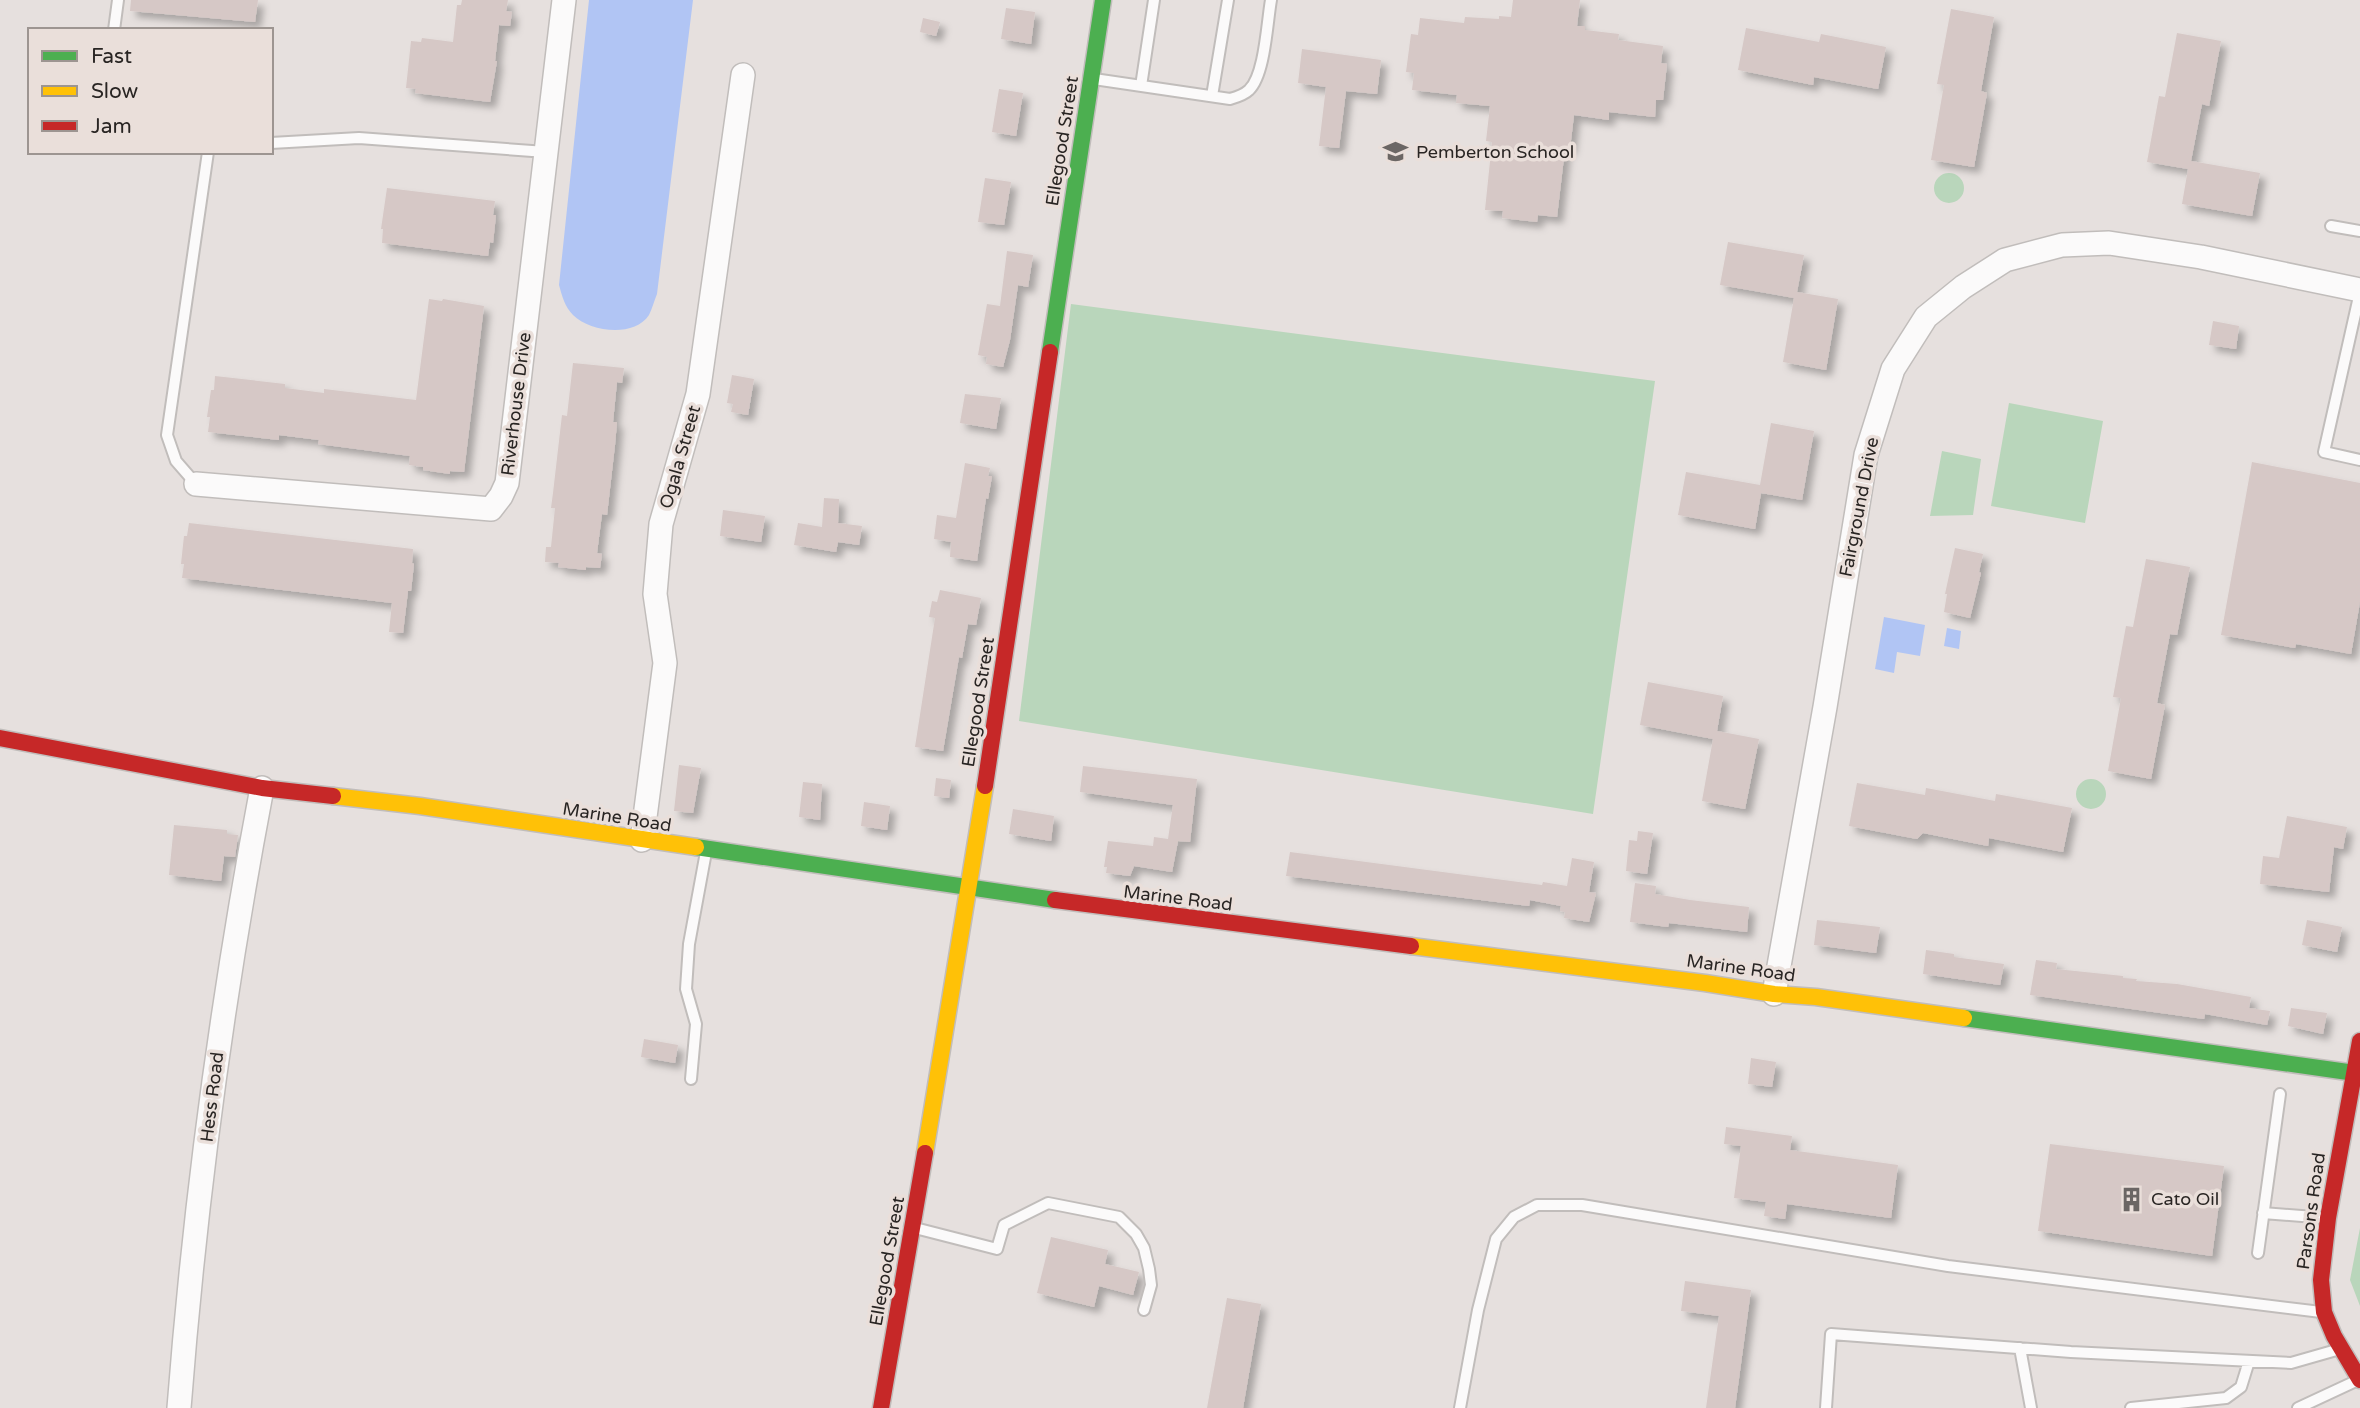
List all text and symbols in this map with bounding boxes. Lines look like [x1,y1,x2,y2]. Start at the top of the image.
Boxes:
legend [28,28,273,154]
text: Fast [91,44,132,69]
street label: Ellegood Street [1041,74,1083,208]
text: Slow [91,79,139,104]
text: Jam [91,114,132,139]
school or university icon: Pemberton School [1382,138,1410,166]
place label: Pemberton School [1416,141,1574,163]
street label: Riverhouse Drive [496,331,536,477]
street label: Ogala Street [655,403,705,511]
street label: Fairground Drive [1835,435,1883,579]
street label: Ellegood Street [957,635,999,769]
street label: Marine Road [561,798,673,836]
street label: Marine Road [1122,880,1234,916]
street label: Marine Road [1685,949,1797,987]
street label: Hess Road [196,1051,228,1143]
street label: Parsons Road [2292,1151,2330,1271]
building icon: Cato Oil [2117,1185,2145,1213]
place label: Cato Oil [2151,1188,2219,1210]
street label: Ellegood Street [865,1194,909,1328]

